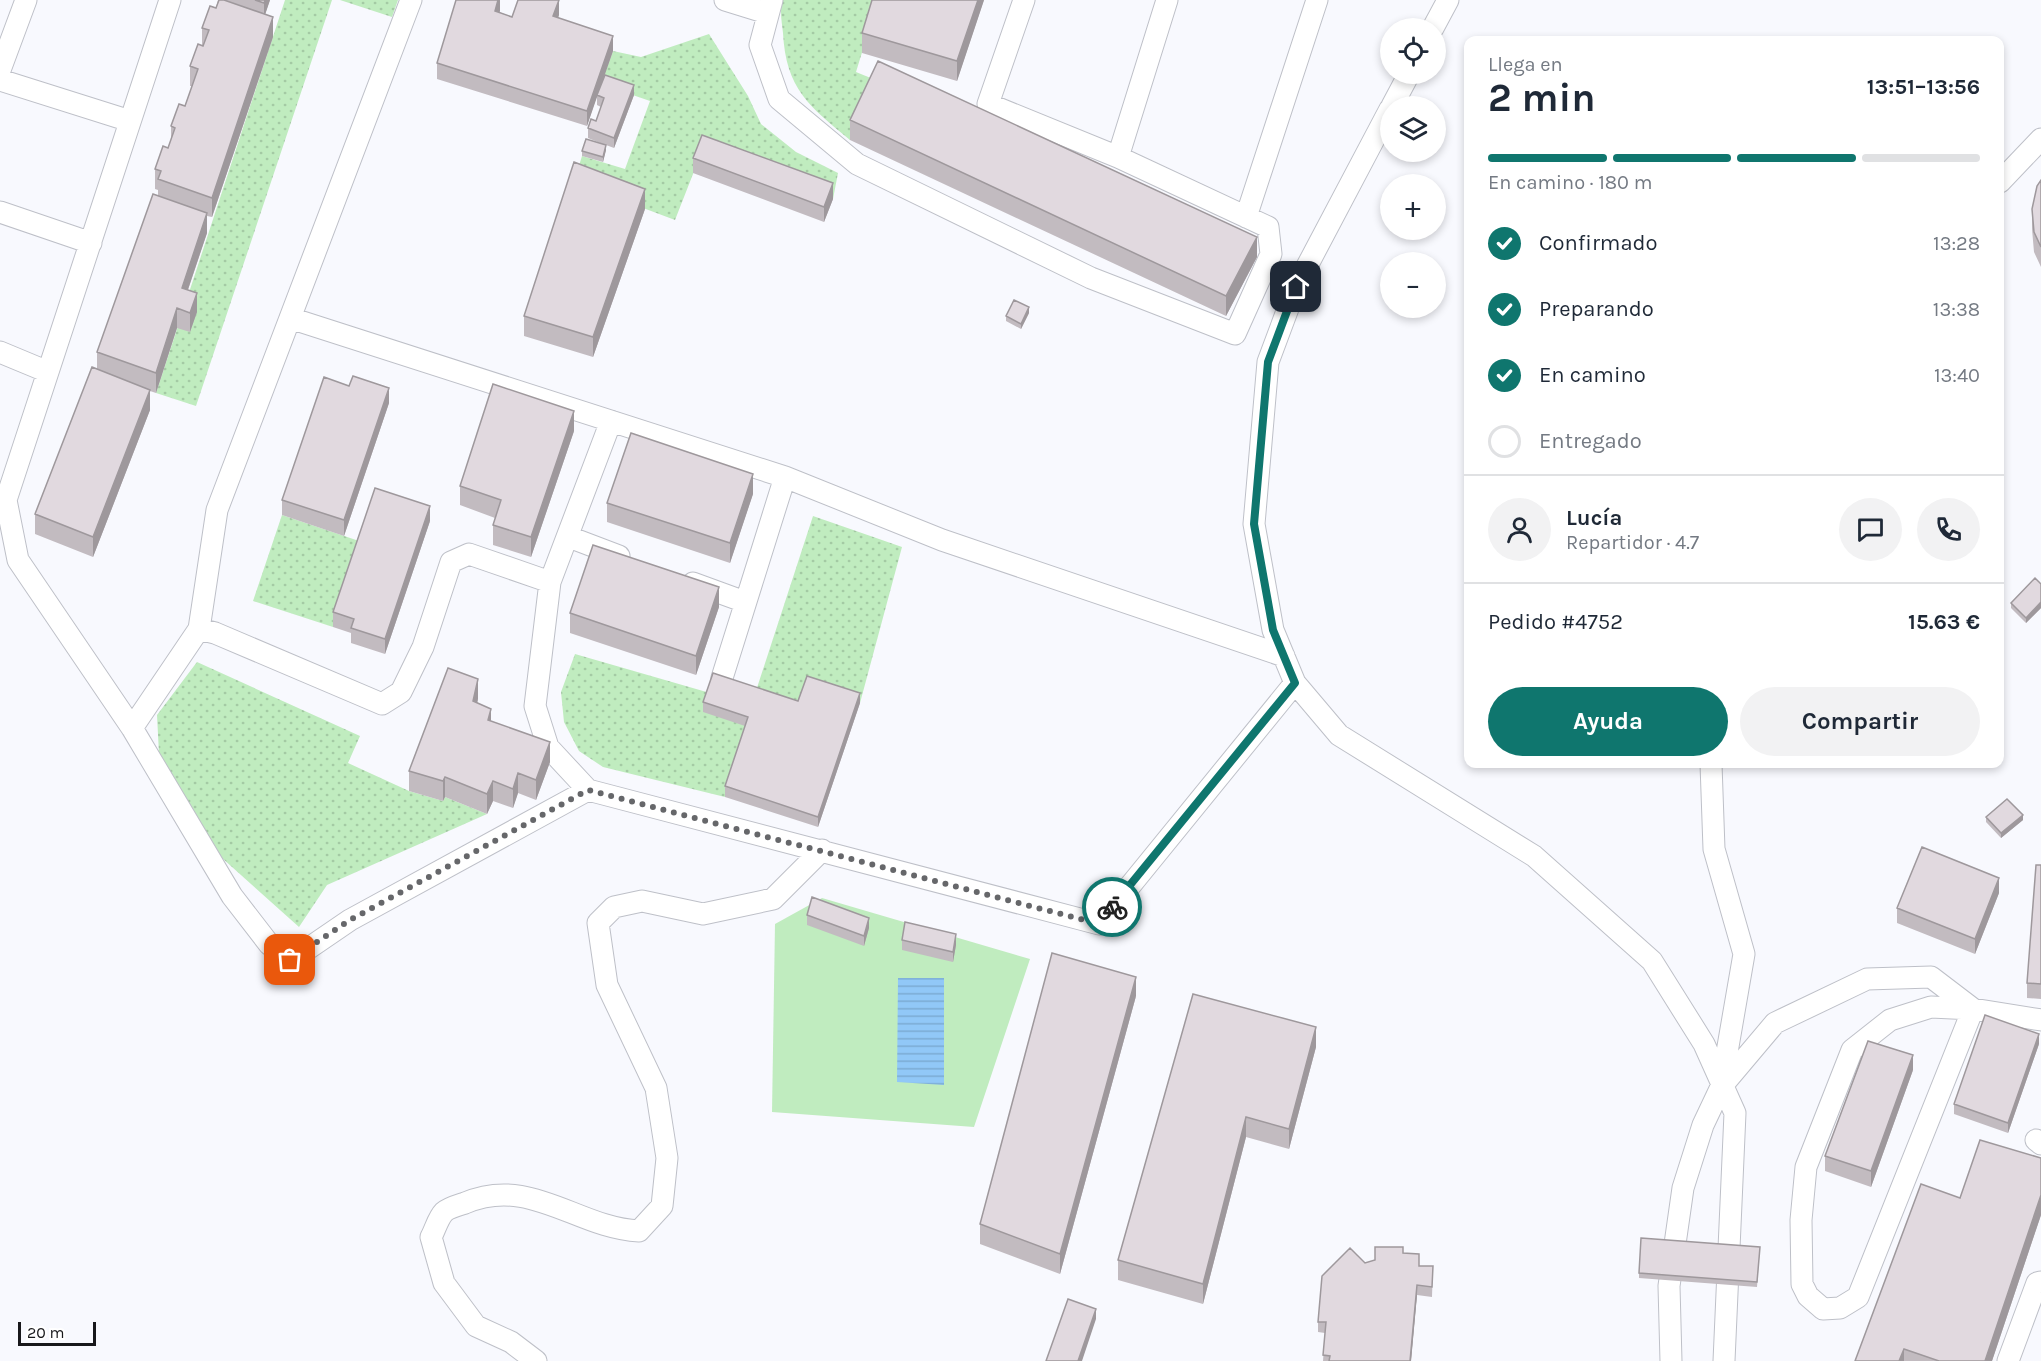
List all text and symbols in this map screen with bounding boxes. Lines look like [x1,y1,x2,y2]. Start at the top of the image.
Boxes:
map controls [1380,18,1446,318]
button: locate [1380,18,1446,84]
text: Llega en [1488,53,1563,76]
text: 13:51–13:56 [1867,74,1980,100]
text: 2 min [1488,75,1596,121]
button: layers [1380,96,1446,162]
text: En camino · 180 m [1488,171,1652,194]
button: + [1380,174,1446,240]
icon: check [1488,227,1521,260]
text: Confirmado [1539,230,1658,256]
text: 13:28 [1933,232,1980,255]
button: − [1380,252,1446,318]
pin [1270,261,1321,312]
icon: home [1279,270,1312,303]
icon: check [1488,293,1521,326]
text: Preparando [1539,296,1654,322]
text: 13:38 [1933,298,1980,321]
icon: check [1488,359,1521,392]
text: En camino [1539,362,1646,388]
text: 13:40 [1934,364,1980,387]
text: Entregado [1539,428,1642,454]
button: person [1488,498,1551,561]
button: chat [1839,498,1902,561]
button: phone [1917,498,1980,561]
text: Lucía [1566,505,1622,531]
text: Repartidor · 4.7 [1566,531,1699,554]
text: Pedido #4752 [1488,609,1623,635]
text: 15.63 € [1908,609,1980,635]
button: Ayuda [1488,687,1728,756]
button: Compartir [1740,687,1980,756]
courier [1082,877,1142,937]
icon: bike [1096,891,1129,924]
pin [264,934,315,985]
icon: bag [273,943,306,976]
scale bar [18,1319,96,1346]
text: 20 m [27,1323,65,1342]

